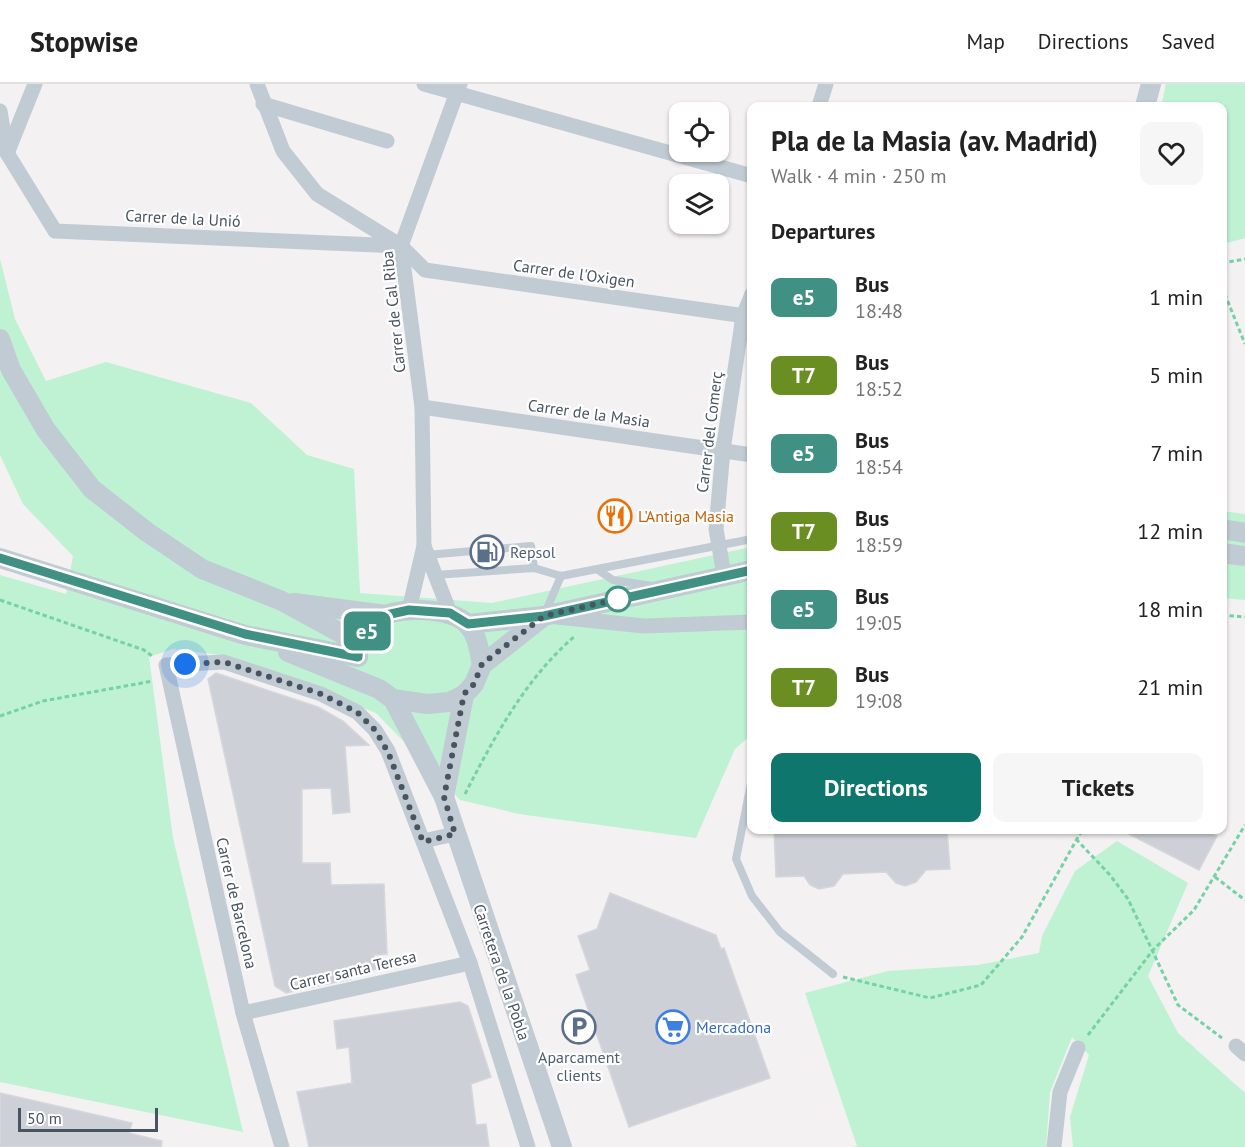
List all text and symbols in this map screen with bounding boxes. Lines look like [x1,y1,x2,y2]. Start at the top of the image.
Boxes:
text: Stopwise [30,23,138,60]
text: Map [966,28,1005,55]
text: Directions [1038,28,1129,55]
text: Saved [1162,28,1215,55]
map controls [669,102,729,234]
button: locate [669,102,729,162]
text: Pla de la Masia (av. Madrid) [771,122,1098,159]
button: heart [1140,122,1203,185]
text: Walk · 4 min · 250 m [771,163,947,189]
button: layers [669,174,729,234]
street label: Carrer de la Unió [125,205,241,231]
text: Departures [771,217,875,245]
street label: Carrer de Cal Riba [377,250,409,374]
street label: Carrer de l'Oxigen [512,255,636,291]
text: Bus [855,270,889,298]
text: 1 min [1149,283,1203,311]
text: e5 [793,284,815,311]
text: 18:48 [855,298,903,324]
text: Bus [855,348,889,376]
text: 5 min [1149,361,1203,389]
text: T7 [792,362,816,389]
street label: Carrer del Comerç [692,370,726,494]
text: 18:52 [855,376,903,402]
street label: Carrer de la Masia [527,395,651,431]
text: Bus [855,426,889,454]
text: 7 min [1151,439,1203,467]
text: e5 [793,440,815,467]
text: 18:54 [855,454,903,480]
restaurant icon: L'Antiga Masia [597,498,633,534]
text: Bus [855,504,889,532]
place label: L'Antiga Masia [638,506,734,526]
text: 12 min [1137,517,1203,545]
text: T7 [792,518,816,545]
text: 18:59 [855,532,903,558]
fuel station icon: Repsol [469,534,505,570]
place label: Repsol [510,542,556,562]
text: Bus [855,582,889,610]
unlabelled marker [605,586,631,612]
text: 18 min [1137,595,1203,623]
text: e5 [793,596,815,623]
text: 19:05 [855,610,903,636]
line badge: e5 [340,612,394,650]
text: e5 [356,618,378,645]
your location [170,649,200,679]
text: Bus [855,660,889,688]
text: 21 min [1137,673,1203,701]
text: T7 [792,674,816,701]
text: 19:08 [855,688,903,714]
button: Directions [771,753,981,822]
button: Tickets [993,753,1203,822]
street label: Carrer de Barcelona [212,835,262,971]
street label: Carretera de la Pobla [469,901,535,1043]
street label: Carrer santa Teresa [288,946,418,994]
parking icon: Aparcament clients [561,1009,597,1045]
supermarket icon: Mercadona [655,1009,691,1045]
place label: Mercadona [696,1017,771,1037]
place label: Aparcament clients [538,1047,620,1085]
scale bar [18,1105,158,1132]
text: 50 m [27,1108,62,1128]

